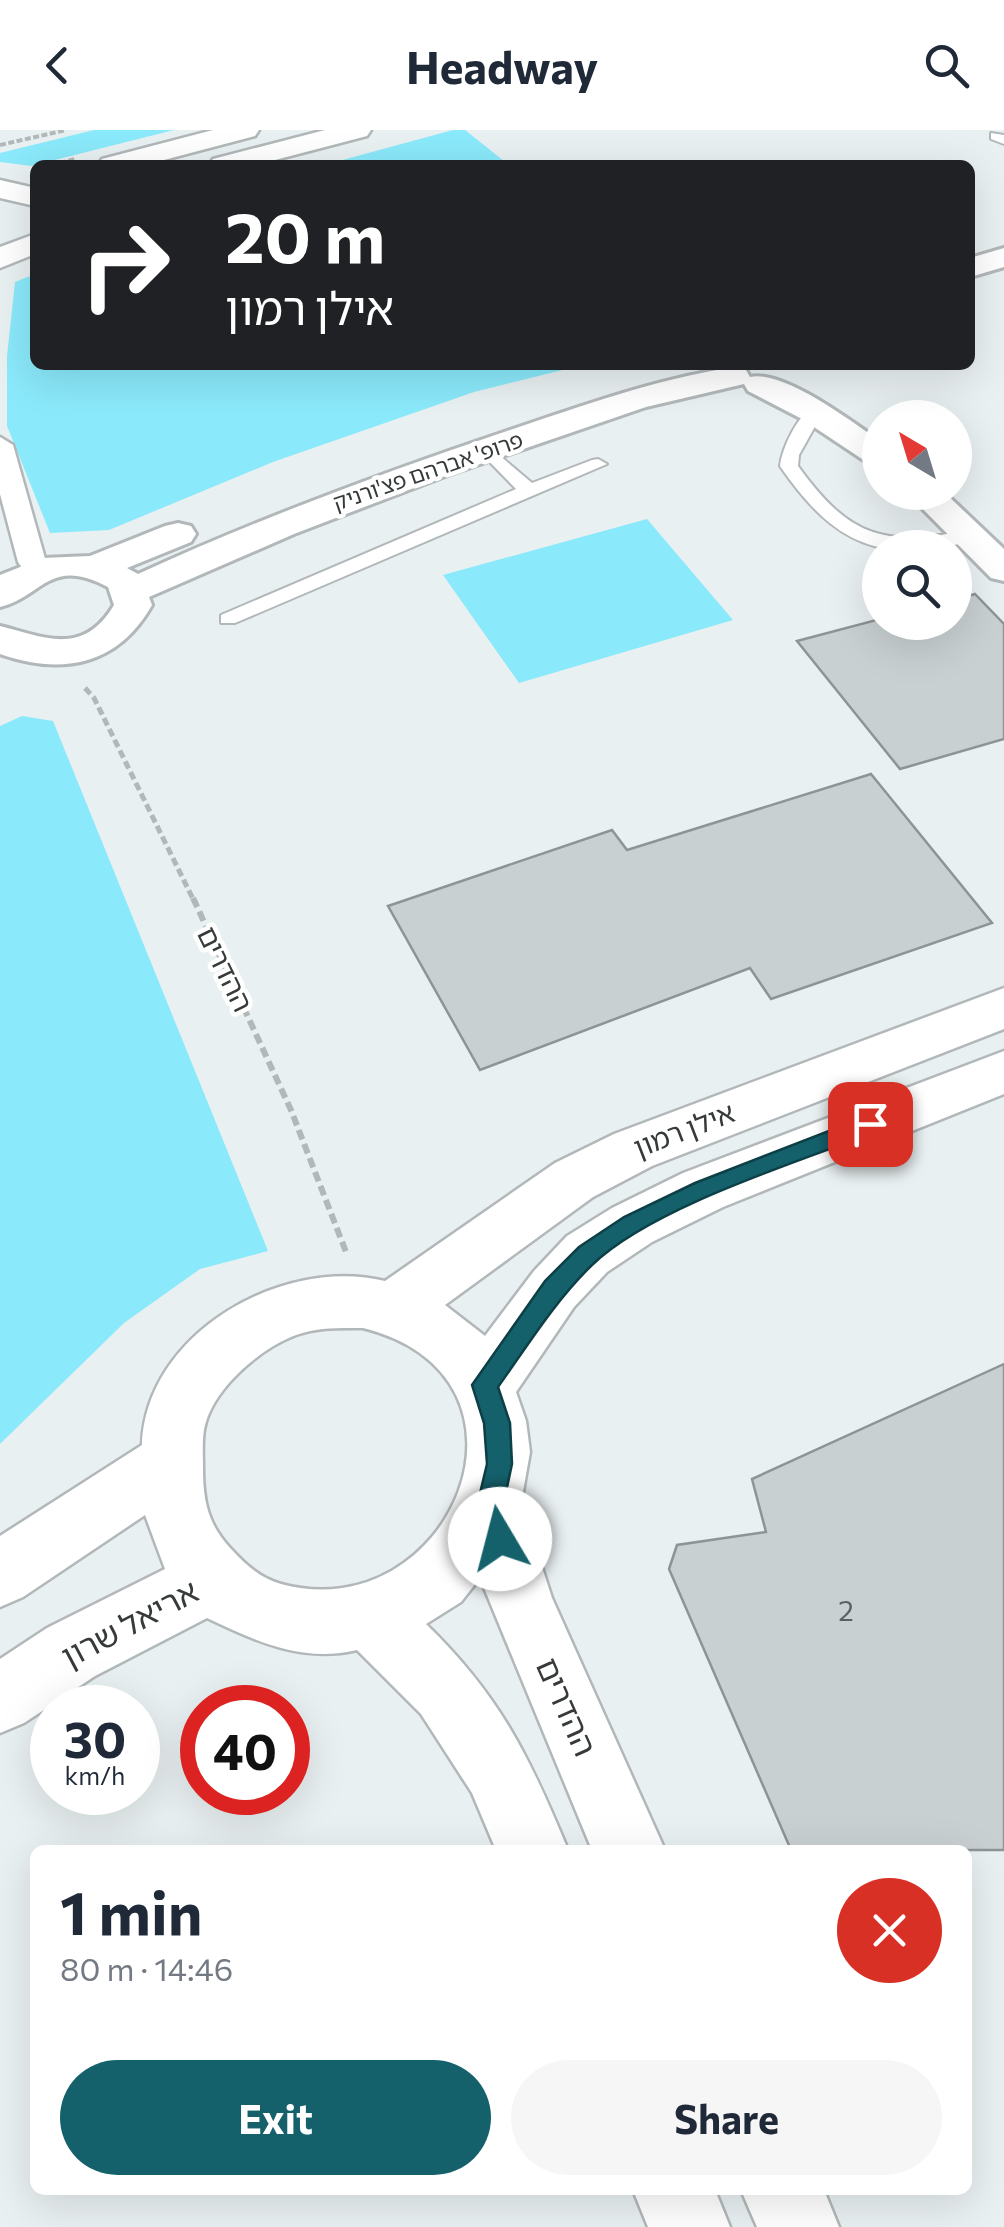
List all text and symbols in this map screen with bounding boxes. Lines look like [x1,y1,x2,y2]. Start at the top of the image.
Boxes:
icon: back [30,38,85,93]
text: Headway [406,38,598,93]
icon: search [919,38,974,93]
text: 20 m [225,192,385,277]
icon: right [60,200,190,330]
text: אילן רמון [225,279,394,334]
north arrow [862,400,972,510]
map controls [862,400,972,640]
street label: פרופ' אברהם פצ'ורניק [329,425,526,516]
button: search [862,530,972,640]
street label: ההדרים [191,920,261,1017]
pin [828,1082,913,1167]
street label: אילן רמון [628,1094,739,1164]
icon: arrive [843,1097,898,1152]
position arrow [448,1487,552,1591]
street label: אריאל שרון [54,1570,204,1675]
house number: 2 [838,1593,854,1627]
street label: ההדרים [529,1651,607,1762]
speed limit sign: 40 [180,1685,310,1815]
text: 30 [64,1707,126,1768]
text: km/h [65,1760,125,1790]
text: 1 min [60,1874,202,1947]
button: close [837,1878,942,1983]
text: 80 m · 14:46 [60,1948,233,1988]
button: Exit [60,2060,491,2175]
button: Share [511,2060,942,2175]

